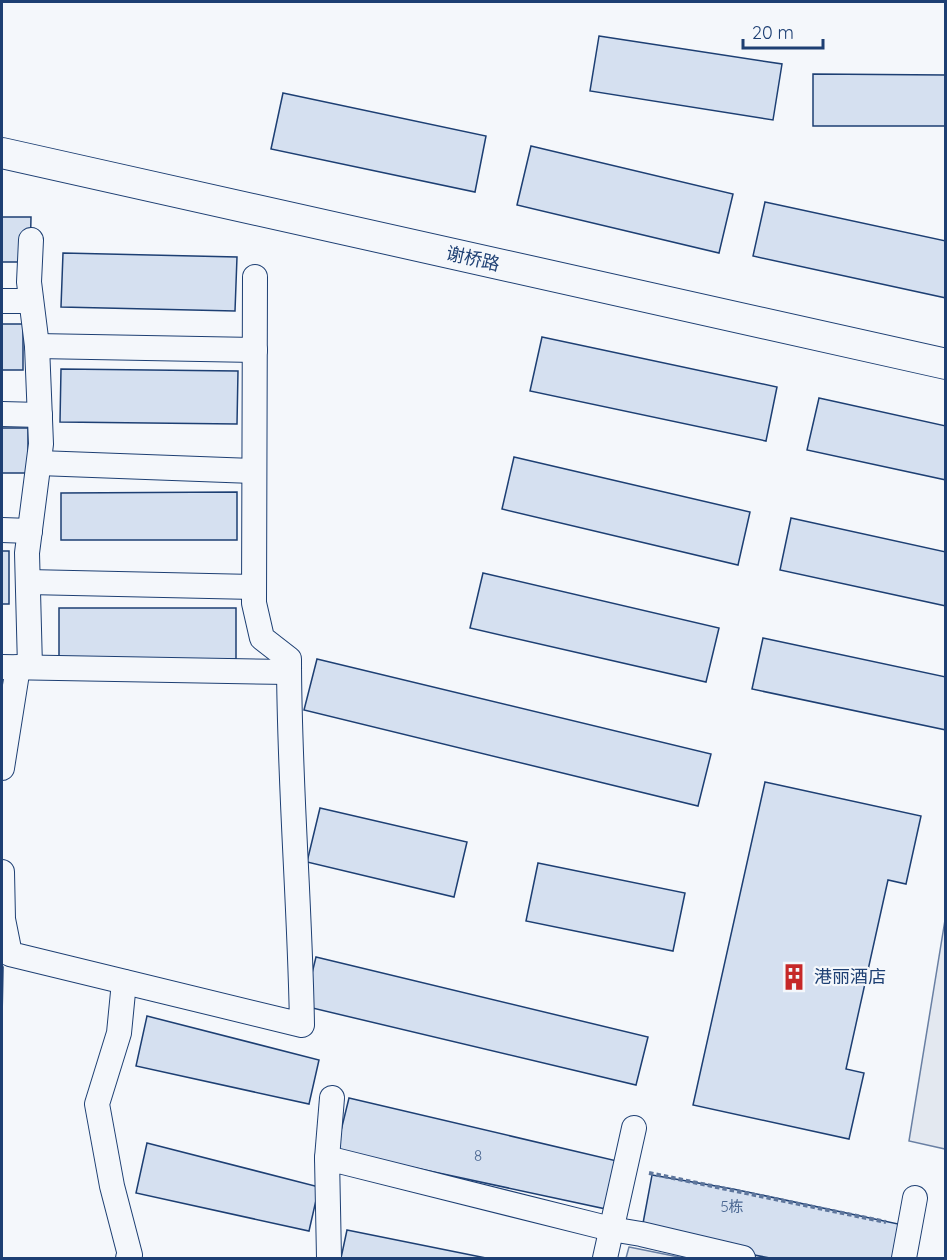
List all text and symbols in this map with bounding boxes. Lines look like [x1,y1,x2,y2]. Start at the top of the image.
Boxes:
scale bar [743,12,822,50]
text: 20 m [752,21,794,44]
street label: 谢桥路 [444,241,502,276]
building icon: 港丽酒店 [779,962,809,992]
place label: 港丽酒店 [814,965,886,988]
house number: 8 [474,1146,482,1165]
house number: 5栋 [720,1197,744,1216]

